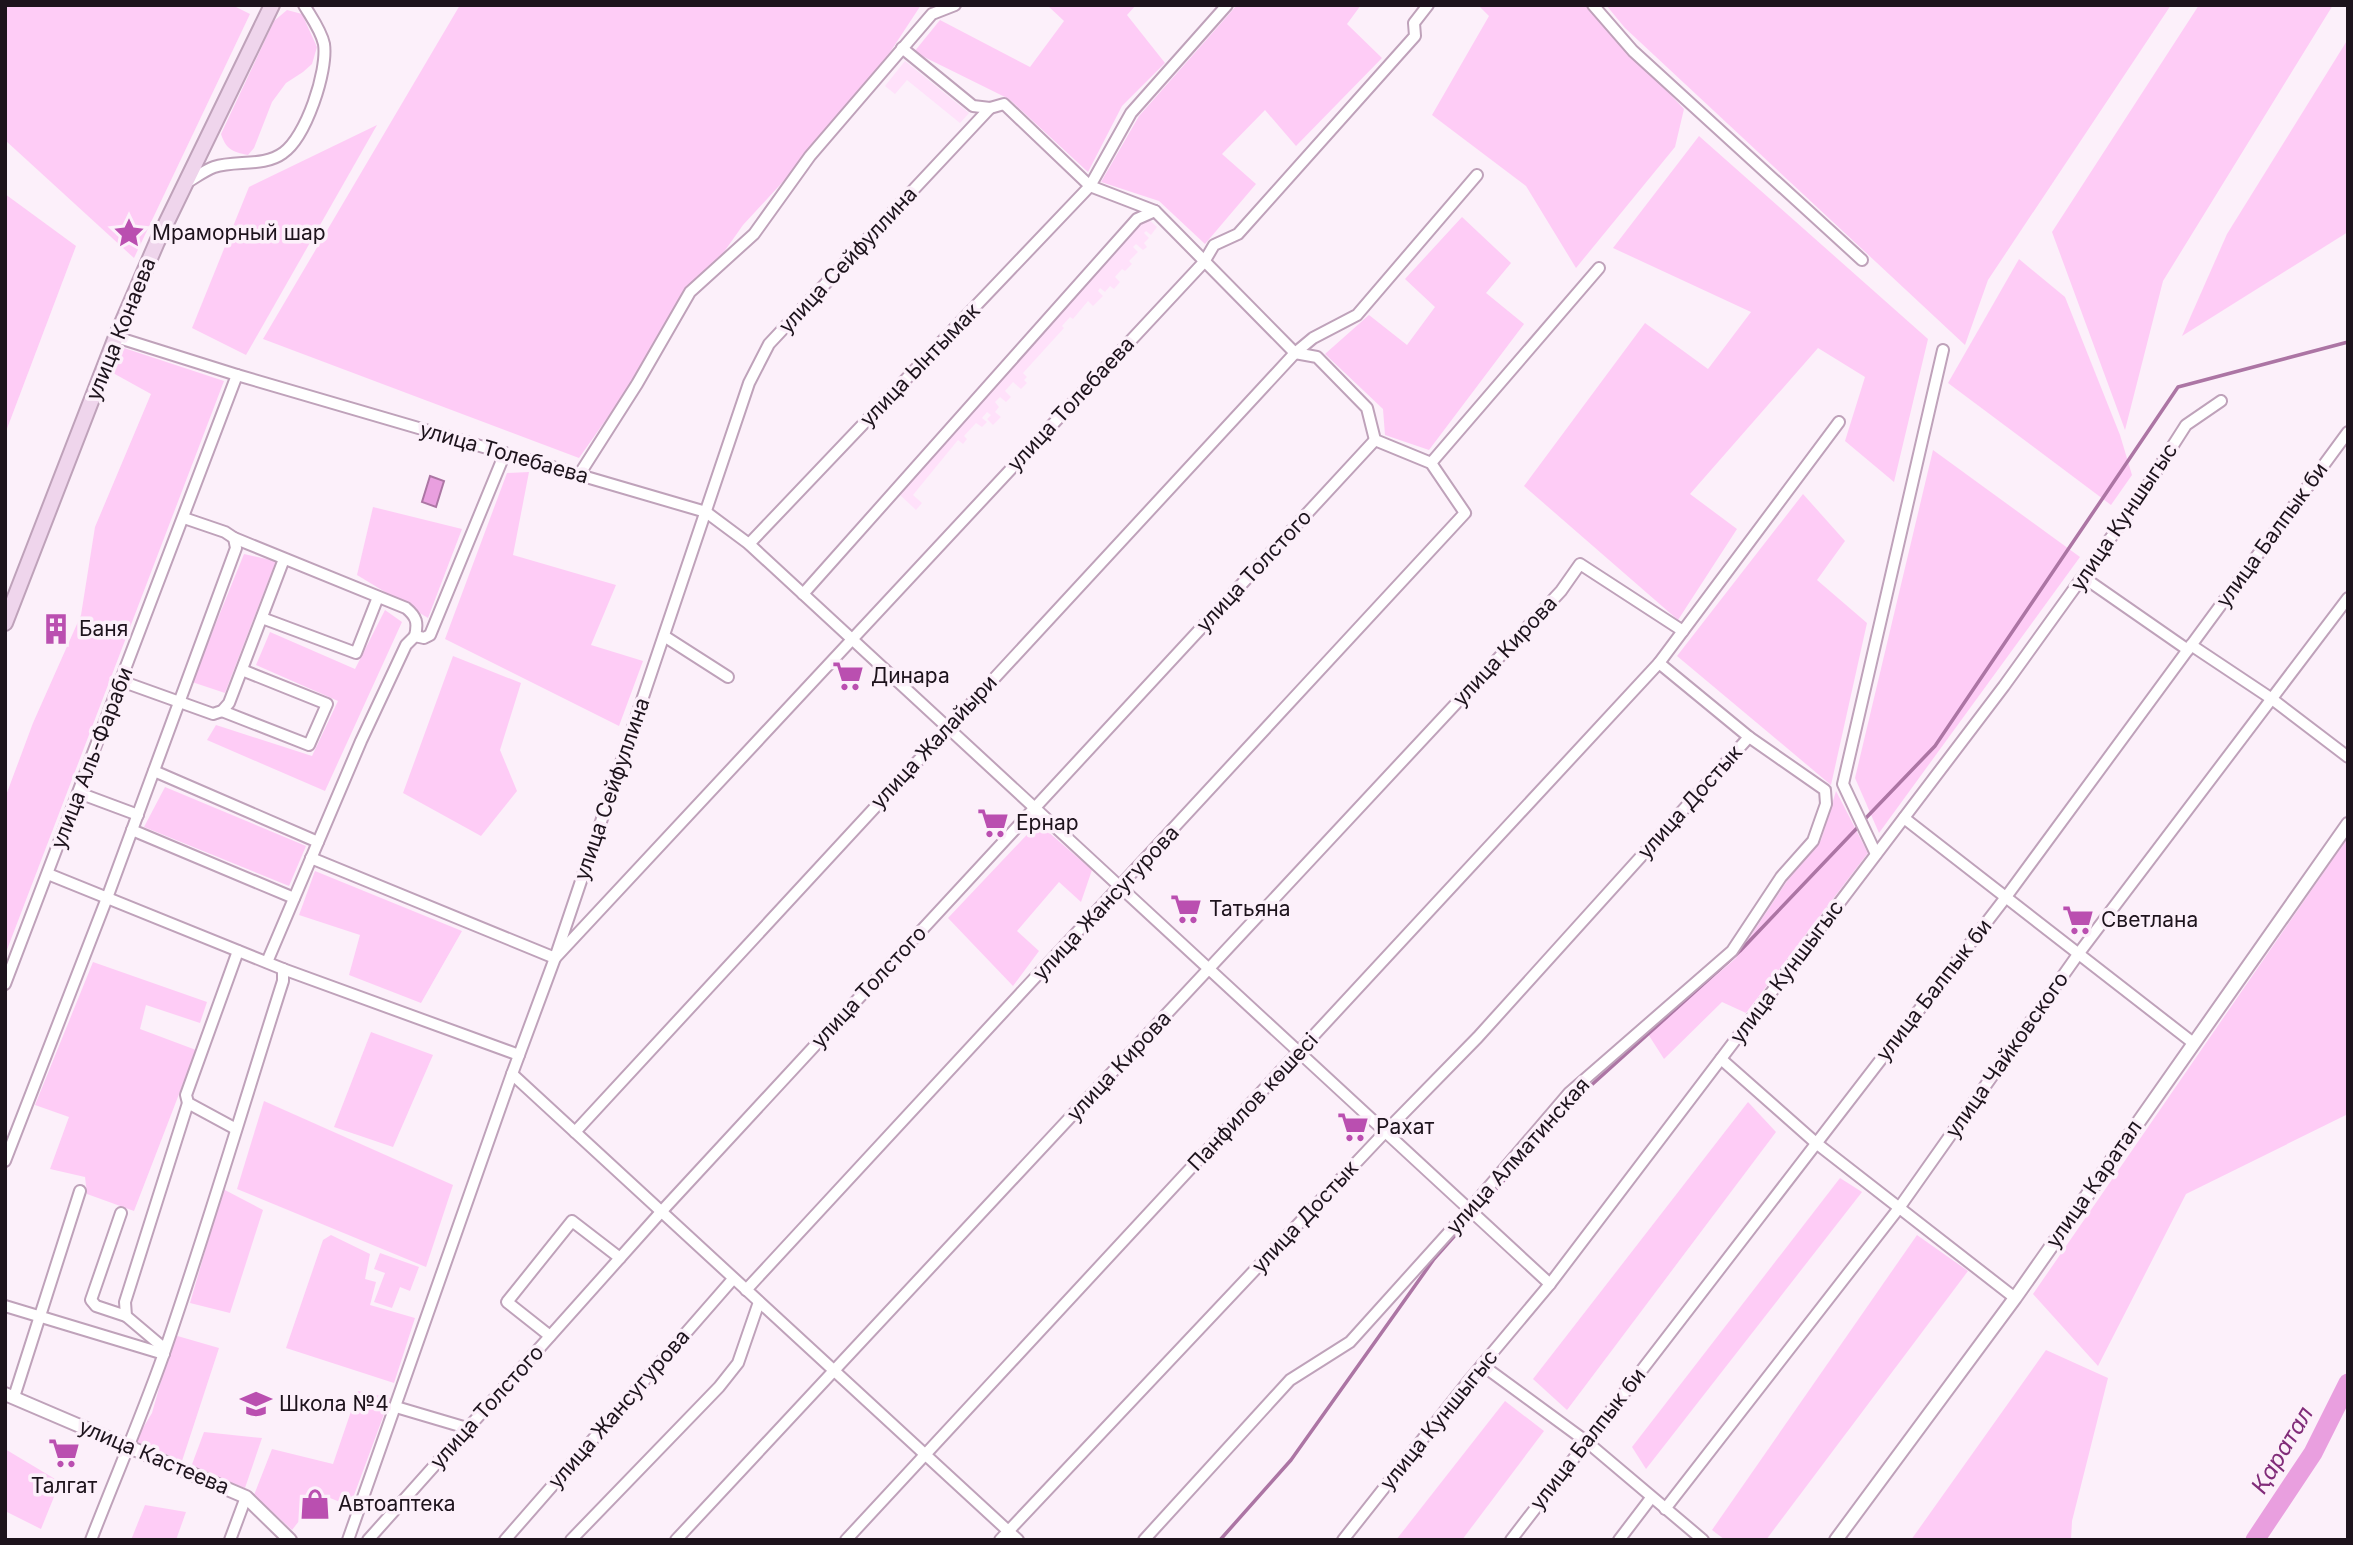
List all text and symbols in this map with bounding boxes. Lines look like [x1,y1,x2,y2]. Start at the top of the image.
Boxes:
street label: улица Сейфуллина [773,181,922,338]
place icon: Мраморный шар [112,216,146,250]
place label: Мраморный шар [152,220,326,245]
street label: улица Конаева [81,254,161,404]
street label: улица Ынтымак [855,297,985,431]
street label: улица Толебаева [1002,331,1139,476]
street label: улица Толебаева [417,416,591,489]
street label: улица Куншыгыс [2065,438,2182,595]
street label: улица Балпык би [2211,457,2333,612]
street label: улица Толстого [1191,505,1317,637]
street label: улица Кирова [1447,590,1562,711]
building icon: Баня [39,612,73,646]
place label: Баня [79,616,128,641]
supermarket icon: Динара [831,659,865,693]
place label: Динара [871,663,950,688]
street label: улица Аль-Фараби [45,664,138,852]
street label: улица Жалайыри [865,670,1002,814]
street label: улица Сейфуллина [569,694,654,883]
street label: улица Достык [1632,739,1748,864]
supermarket icon: Ернар [976,806,1010,840]
place label: Ернар [1016,810,1079,835]
street label: улица Жансугурова [1027,820,1184,985]
supermarket icon: Татьяна [1169,892,1203,926]
street label: улица Куншыгыс [1725,895,1849,1048]
place label: Татьяна [1209,896,1291,921]
supermarket icon: Светлана [2061,903,2095,937]
place label: Светлана [2101,907,2198,932]
street label: улица Балпык би [1871,914,1997,1066]
street label: улица Толстого [806,921,932,1053]
street label: улица Чайковского [1940,967,2073,1142]
street label: улица Кирова [1061,1005,1176,1126]
street label: Панфилов көшесі [1182,1028,1323,1176]
street label: улица Алматинская [1441,1072,1594,1239]
supermarket icon: Рахат [1336,1110,1370,1144]
place label: Рахат [1376,1114,1434,1139]
street label: улица Каратал [2040,1115,2147,1252]
street label: улица Достык [1246,1155,1363,1278]
street label: улица Жансугурова [543,1324,694,1493]
street label: улица Толстого [425,1340,549,1474]
street label: улица Куншыгыс [1375,1345,1503,1495]
street label: улица Балпык би [1525,1363,1651,1515]
school or university icon: Школа №4 [239,1387,273,1421]
place label: Школа №4 [279,1391,389,1416]
water label: Қаратал [2245,1401,2319,1499]
street label: улица Кастеева [75,1414,233,1500]
supermarket icon: Талгат [47,1436,81,1470]
place label: Талгат [31,1473,98,1498]
shop icon: Автоаптека [298,1487,332,1521]
place label: Автоаптека [338,1491,456,1516]

